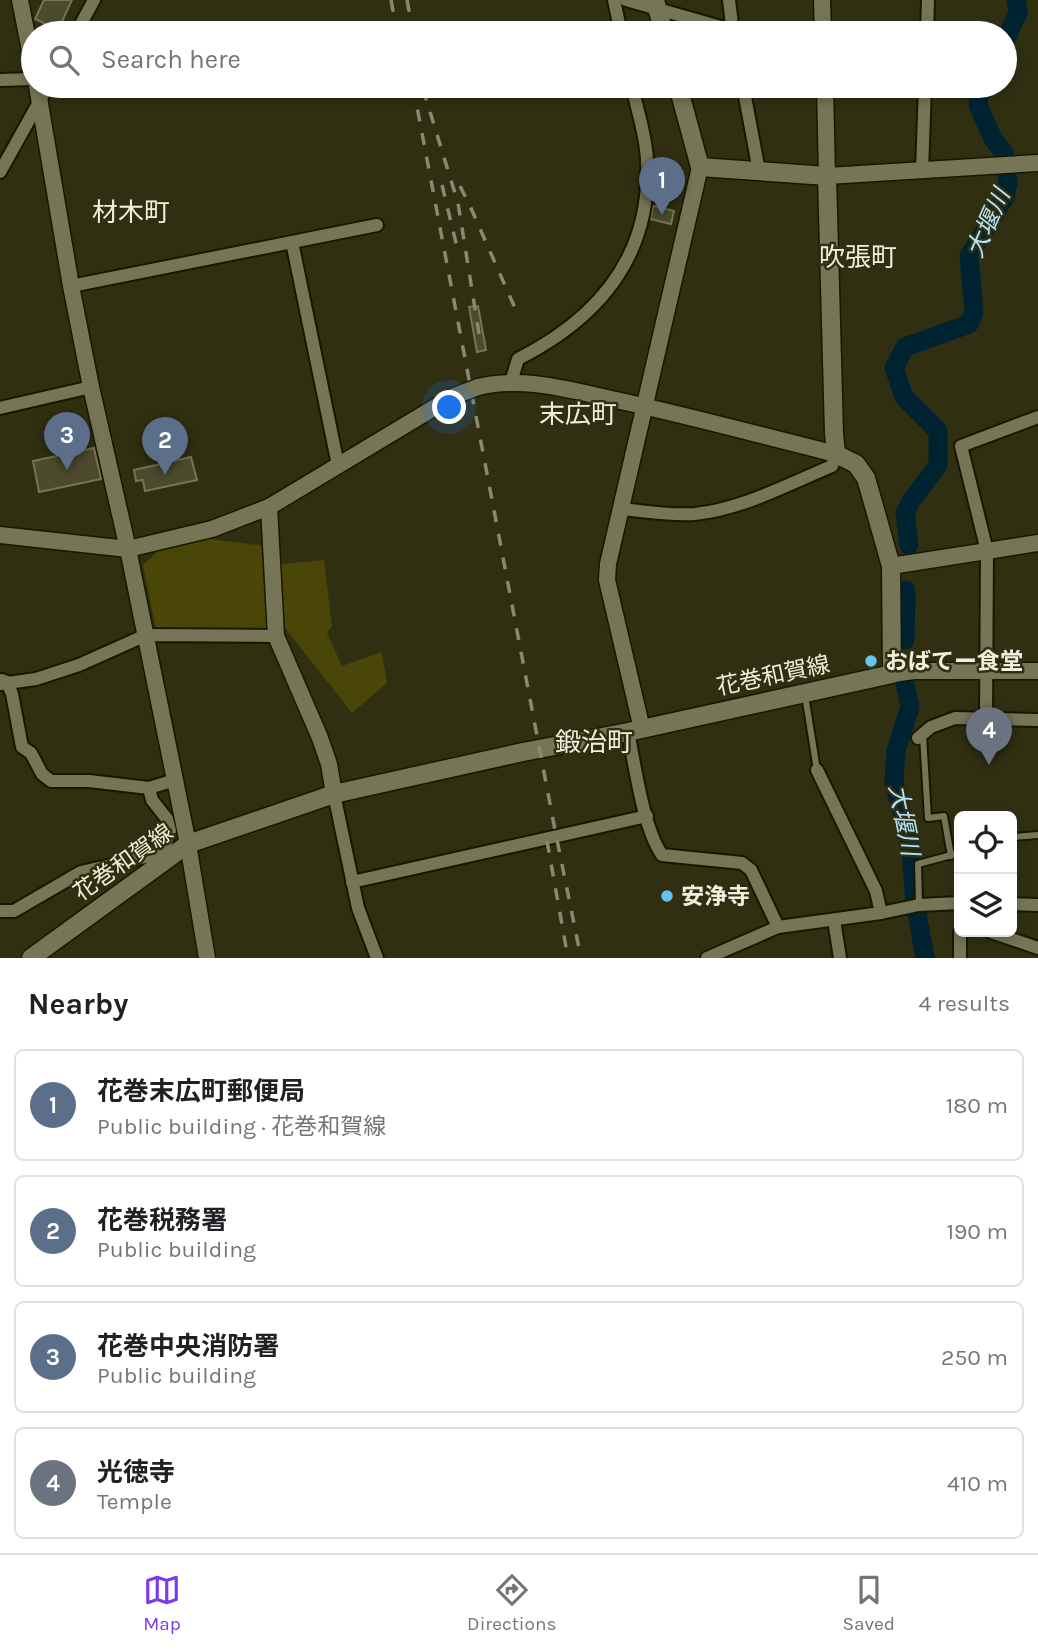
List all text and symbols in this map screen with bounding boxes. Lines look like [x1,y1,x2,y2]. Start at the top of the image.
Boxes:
search box [21,21,1017,98]
icon: search [45,41,83,79]
text: Search here [101,44,241,75]
pin: 1 [639,157,685,215]
water label: 大堰川 [961,182,1017,262]
district label: 材木町 [92,197,170,228]
district label: 吹張町 [819,242,897,273]
your location [432,390,466,424]
district label: 末広町 [539,399,617,430]
pin: 3 [44,412,90,470]
pin: 2 [142,417,188,475]
place label: おばてー食堂 [885,648,1023,675]
street label: 花巻和賀線 [714,650,832,701]
marker: おばてー食堂 [863,653,879,669]
pin: 4 [966,707,1012,765]
district label: 鍛治町 [555,727,633,758]
water label: 大堰川 [883,782,925,861]
map controls [954,811,1017,937]
button: locate [954,811,1017,874]
street label: 花巻和賀線 [68,818,178,906]
button: layers [954,874,1017,937]
place label: 安浄寺 [681,883,750,910]
marker: 安浄寺 [659,888,675,904]
text: Nearby [28,986,128,1022]
text: 4 results [918,990,1010,1017]
text: 花巻末広町郵便局 [97,1076,305,1107]
text: 1 [49,1092,57,1119]
text: 180 m [946,1092,1008,1119]
text: Public building · 花巻和賀線 [97,1113,386,1140]
text: 花巻税務署 [97,1205,227,1236]
text: 2 [46,1218,60,1245]
text: 190 m [946,1218,1008,1245]
text: Public building [97,1236,256,1263]
text: 花巻中央消防署 [97,1331,279,1362]
text: 3 [46,1344,60,1371]
text: 250 m [941,1344,1008,1371]
text: Public building [97,1362,256,1389]
text: 光徳寺 [97,1457,175,1488]
text: 4 [46,1470,60,1497]
text: 410 m [947,1470,1008,1497]
text: Temple [97,1488,172,1515]
tab: Map [143,1571,181,1635]
tab: Directions [467,1571,556,1635]
tab: Saved [842,1571,895,1635]

